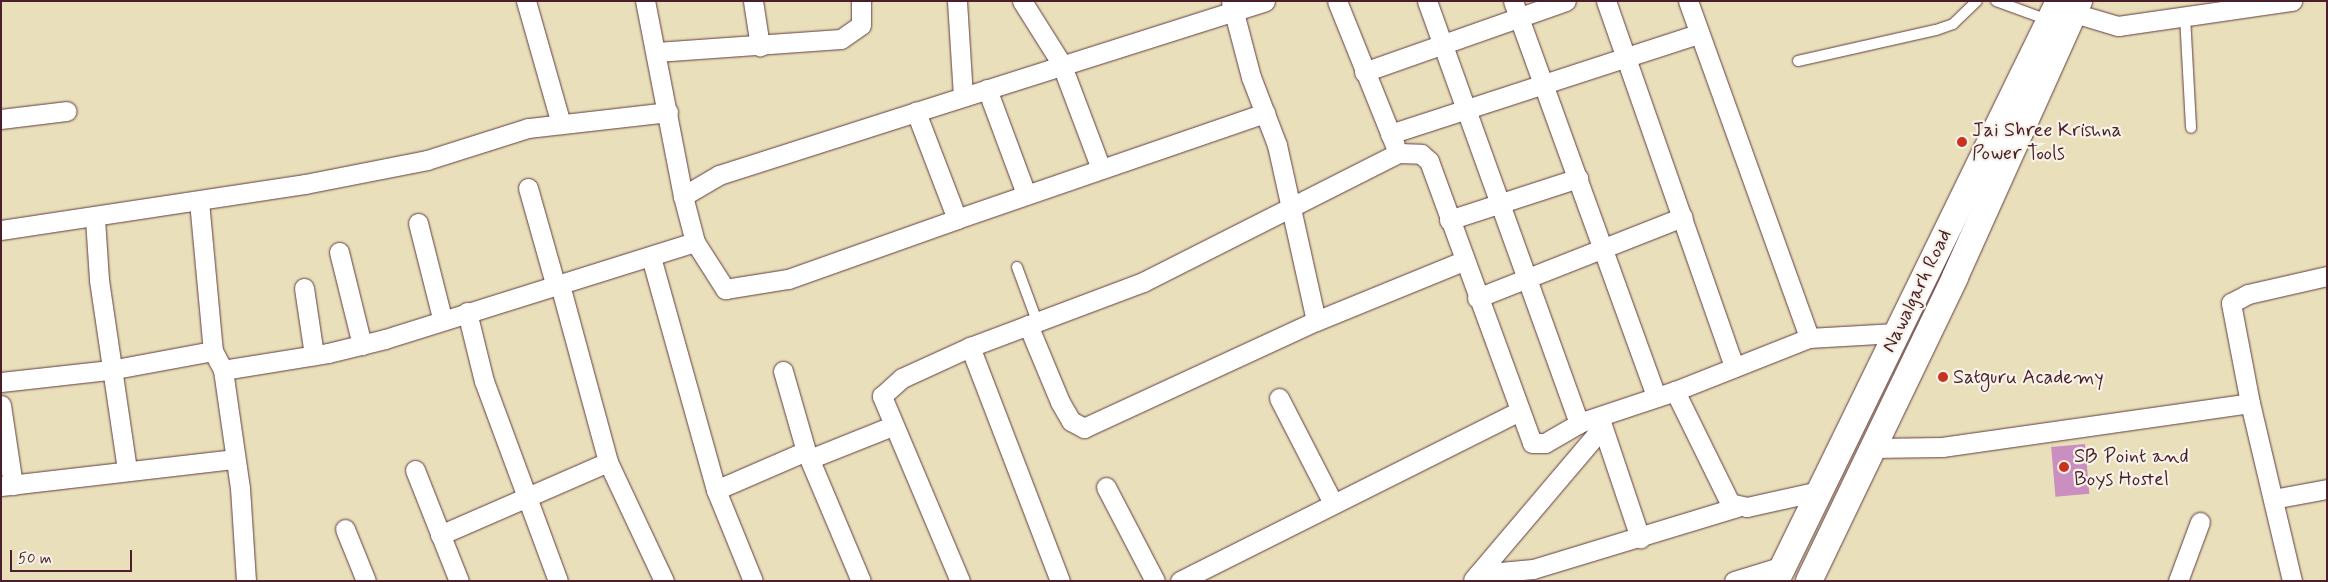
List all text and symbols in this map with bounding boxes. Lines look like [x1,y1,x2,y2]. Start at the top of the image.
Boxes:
place label: Jai Shree Krishna Power Tools [1972,118,2122,165]
marker: Jai Shree Krishna Power Tools [1956,136,1968,148]
street label: Nawalgarh Road [1877,226,1957,356]
place label: Satguru Academy [1953,365,2104,389]
marker: Satguru Academy [1937,371,1949,383]
place label: SB Point and Boys Hostel [2074,444,2182,491]
marker: SB Point and Boys Hostel [2058,461,2070,473]
scale bar [12,540,135,572]
text: 50 m [18,549,52,569]

